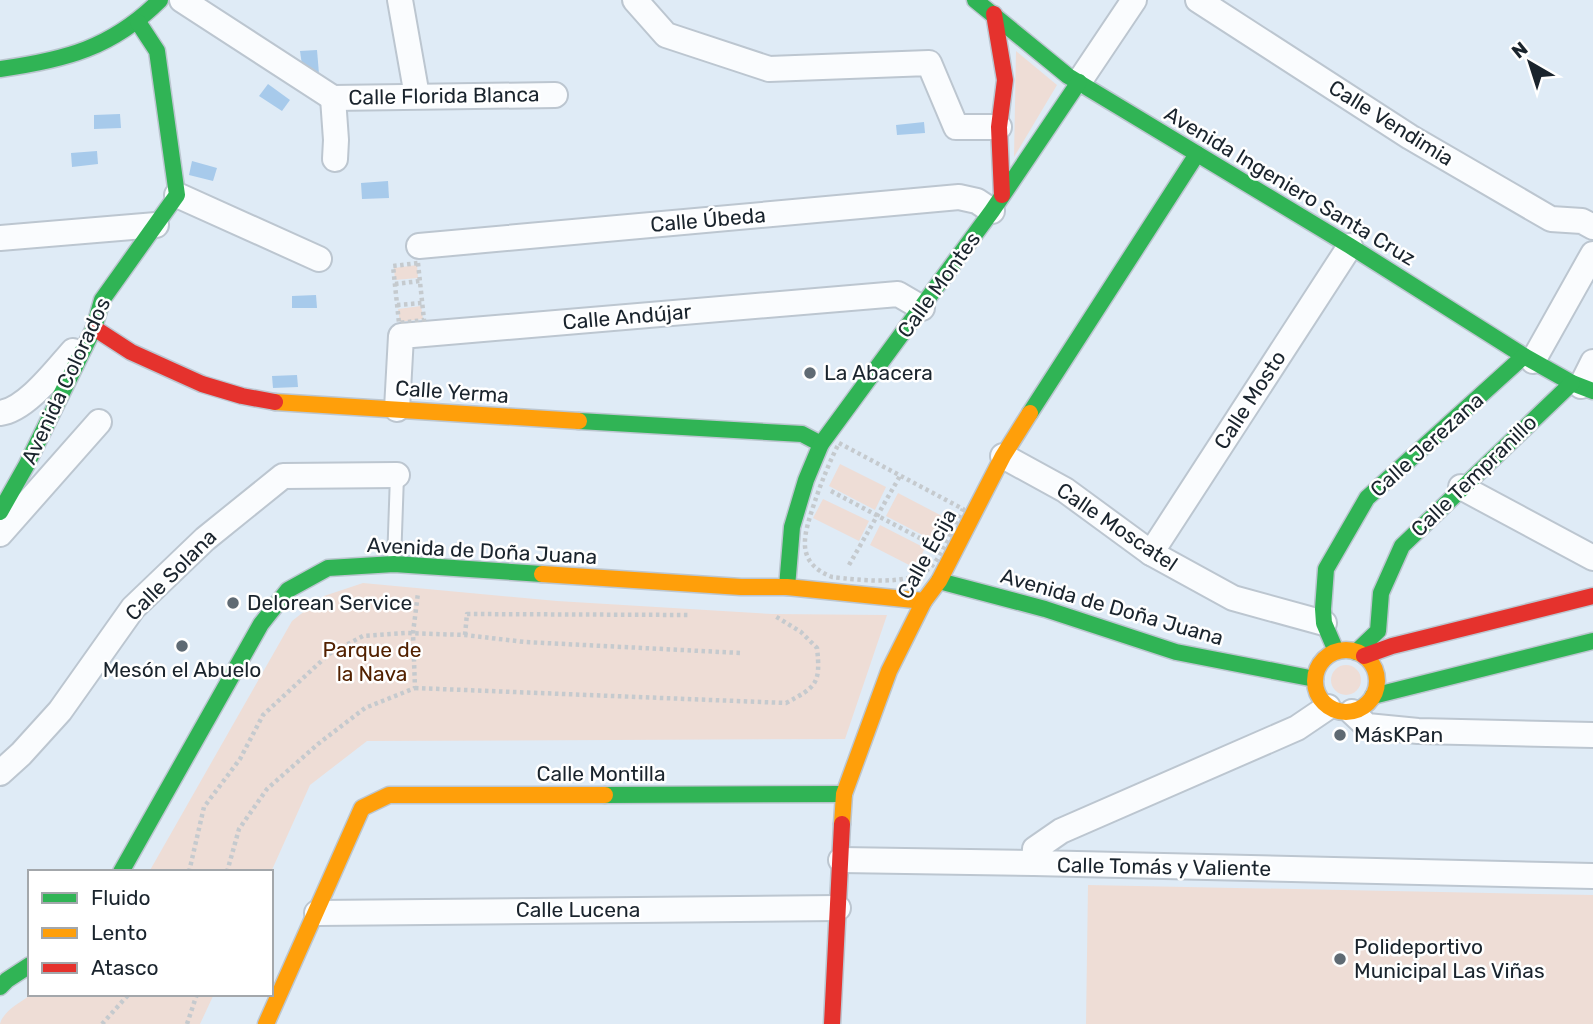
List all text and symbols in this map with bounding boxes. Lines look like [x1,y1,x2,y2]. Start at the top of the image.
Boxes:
north arrow [1495,28,1565,98]
text: N [1507,37,1532,63]
street label: Calle Vendimia [1324,74,1458,171]
street label: Calle Florida Blanca [348,81,540,110]
street label: Avenida Ingeniero Santa Cruz [1160,101,1420,271]
street label: Calle Úbeda [649,202,767,237]
street label: Calle Montes [892,227,985,342]
street label: Avenida Colorados [16,293,115,468]
street label: Calle Andújar [562,298,692,335]
street label: Calle Mosto [1208,346,1291,454]
place label: La Abacera [824,360,933,385]
marker: La Abacera [802,365,818,381]
street label: Calle Yerma [394,375,510,408]
street label: Calle Jerezana [1365,387,1488,502]
street label: Calle Tempranillo [1406,409,1542,542]
street label: Calle Moscatel [1052,477,1182,576]
street label: Calle Écija [892,504,961,603]
street label: Calle Solana [120,524,221,625]
street label: Avenida de Doña Juana [366,532,598,569]
street label: Avenida de Doña Juana [998,563,1226,650]
place label: Delorean Service [247,590,412,615]
marker: Delorean Service [225,595,241,611]
park label: Parque de la Nava [323,637,421,686]
marker: Mesón el Abuelo [174,638,190,654]
place label: Mesón el Abuelo [103,657,261,682]
place label: MásKPan [1354,722,1443,747]
marker: MásKPan [1332,727,1348,743]
street label: Calle Montilla [536,761,666,786]
street label: Calle Tomás y Valiente [1057,852,1271,881]
legend [28,870,273,996]
text: Fluido [91,885,151,910]
street label: Calle Lucena [516,897,640,922]
text: Lento [91,920,147,945]
place label: Polideportivo Municipal Las Viñas [1354,934,1545,983]
marker: Polideportivo Municipal Las Viñas [1332,951,1348,967]
text: Atasco [91,955,159,980]

